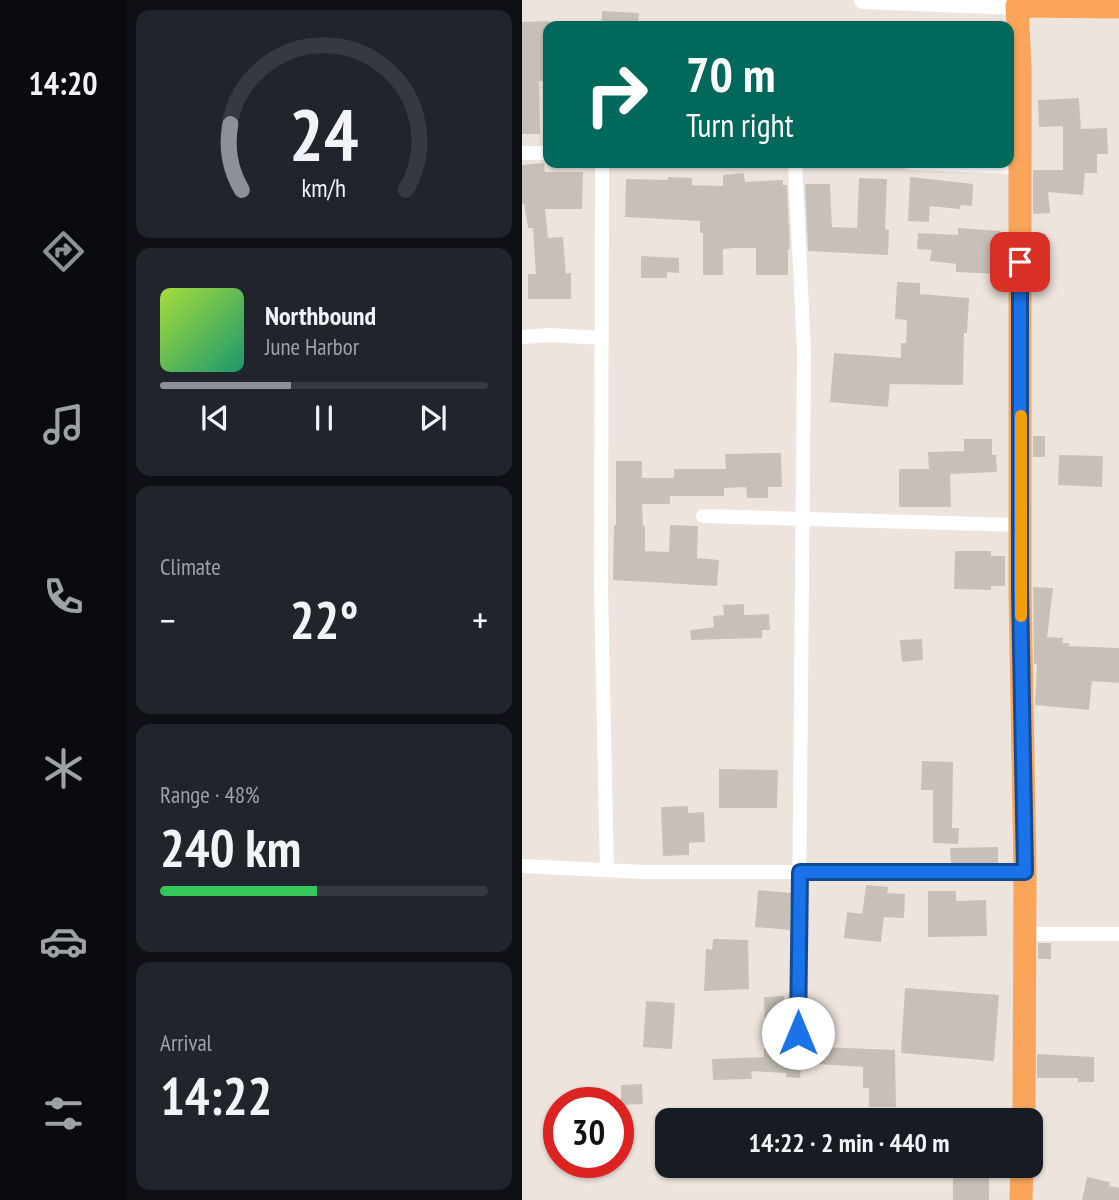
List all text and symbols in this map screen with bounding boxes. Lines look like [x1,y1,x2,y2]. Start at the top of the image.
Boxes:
text: 70 m [686,42,775,106]
icon: right [571,49,662,140]
text: 14:20 [28,62,98,104]
text: 24 [289,86,359,180]
text: Turn right [686,104,794,146]
text: km/h [302,172,346,204]
icon: directions [39,227,88,276]
pin [990,232,1050,292]
icon: arrive [1001,243,1039,281]
text: Northbound [265,299,376,332]
text: June Harbor [265,332,359,361]
icon: previous [196,399,234,437]
icon: pause [305,399,343,437]
icon: next [414,399,452,437]
icon: music [39,400,88,449]
text: Climate [160,552,221,581]
icon: phone [39,572,88,621]
text: 22° [290,586,358,653]
text: − [160,595,176,644]
text: + [472,595,488,644]
icon: climate [39,744,88,793]
text: Range · 48% [160,780,260,809]
text: 240 km [160,814,301,881]
icon: car [39,917,88,966]
position arrow [761,996,835,1070]
text: Arrival [160,1028,212,1057]
text: 14:22 [160,1062,272,1129]
speed limit sign: 30 [543,1087,634,1178]
icon: filters [39,1089,88,1138]
text: 14:22 · 2 min · 440 m [749,1126,949,1159]

